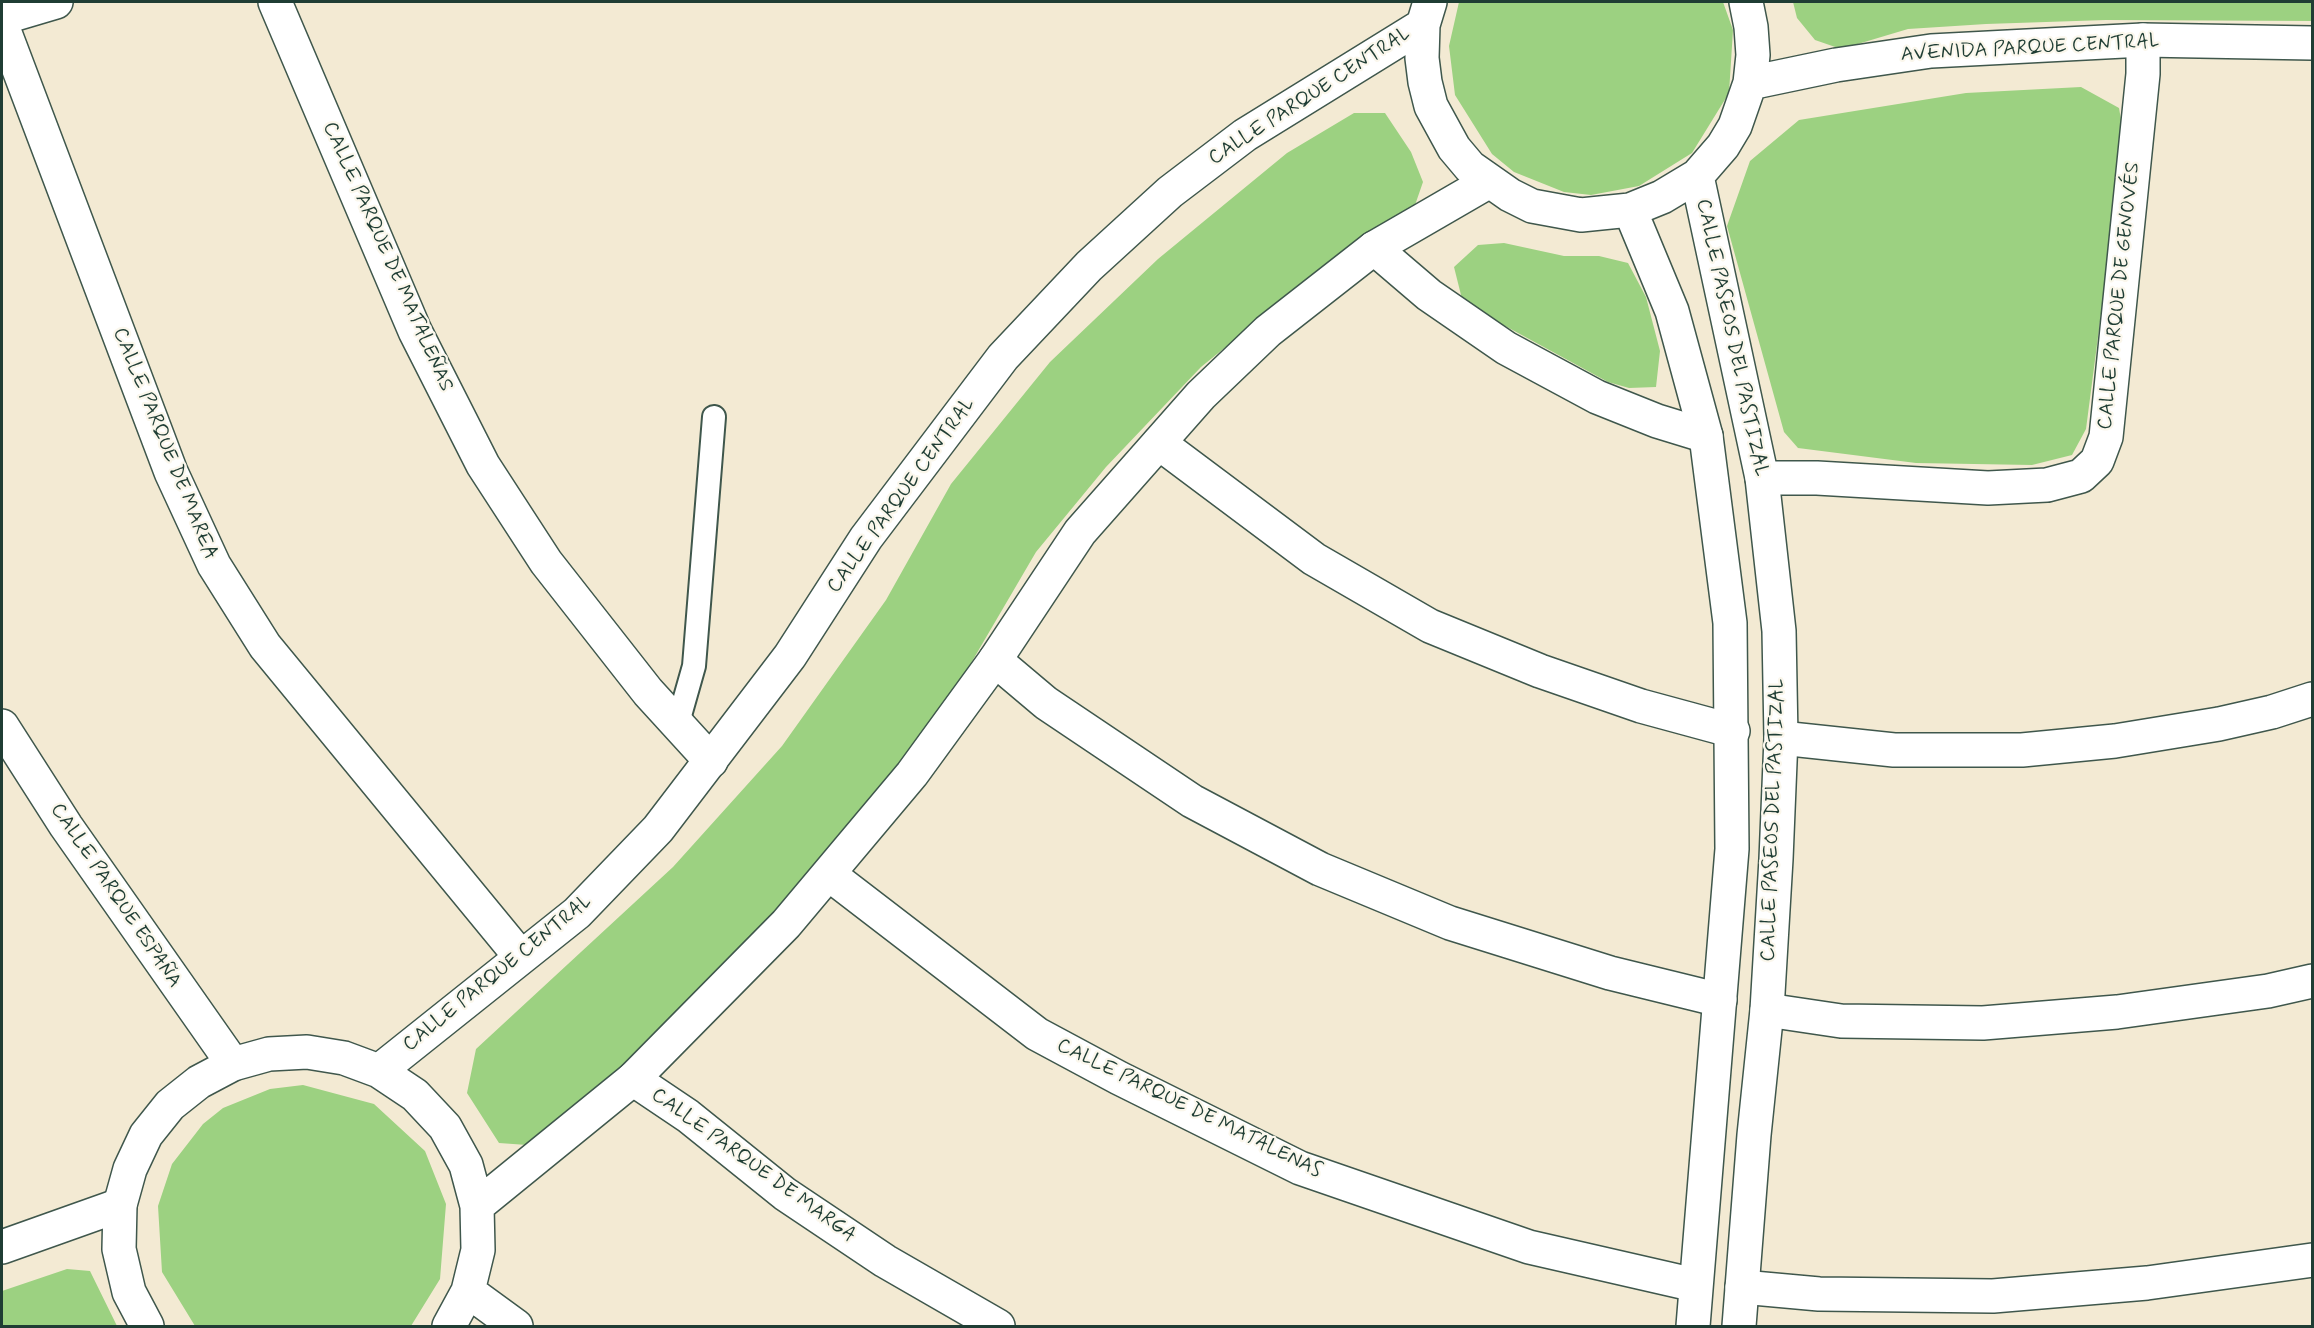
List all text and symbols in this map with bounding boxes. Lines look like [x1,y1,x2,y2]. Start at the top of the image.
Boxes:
street label: CALLE PARQUE CENTRAL [1205,23,1415,171]
street label: AVENIDA PARQUE CENTRAL [1900,30,2160,68]
street label: CALLE PARQUE DE MATALEÑAS [316,118,458,396]
street label: CALLE PARQUE DE GENOVÉS [2094,161,2146,431]
street label: CALLE PASEOS DEL PASTIZAL [1690,197,1772,479]
street label: CALLE PARQUE DE MAREA [106,325,222,563]
street label: CALLE PARQUE CENTRAL [823,394,981,598]
street label: CALLE PASEOS DEL PASTIZAL [1757,678,1791,962]
street label: CALLE PARQUE ESPAÑA [44,799,186,993]
street label: CALLE PARQUE CENTRAL [399,891,597,1057]
street label: CALLE PARQUE DE MATALENAS [1052,1034,1326,1184]
street label: CALLE PARQUE DE MARGA [646,1084,860,1248]

